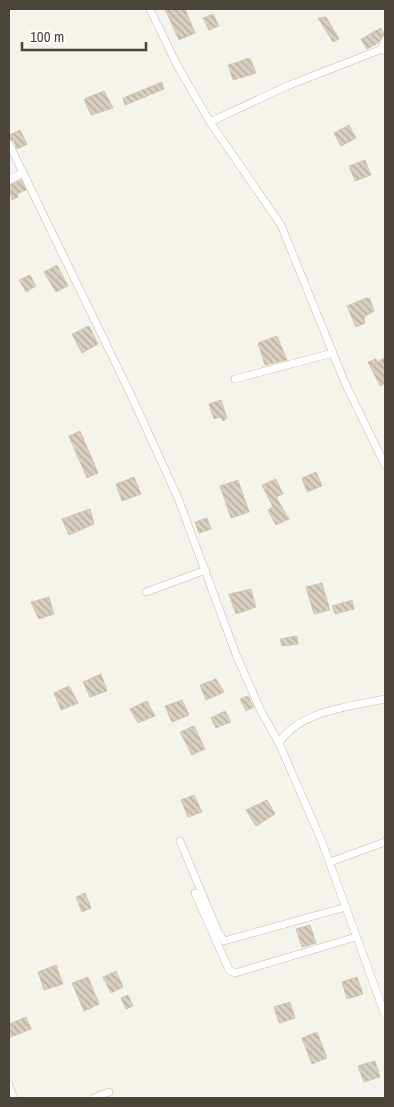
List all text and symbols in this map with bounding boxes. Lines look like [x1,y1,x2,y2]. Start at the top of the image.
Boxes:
scale bar [22,20,146,52]
text: 100 m [30,26,64,47]

